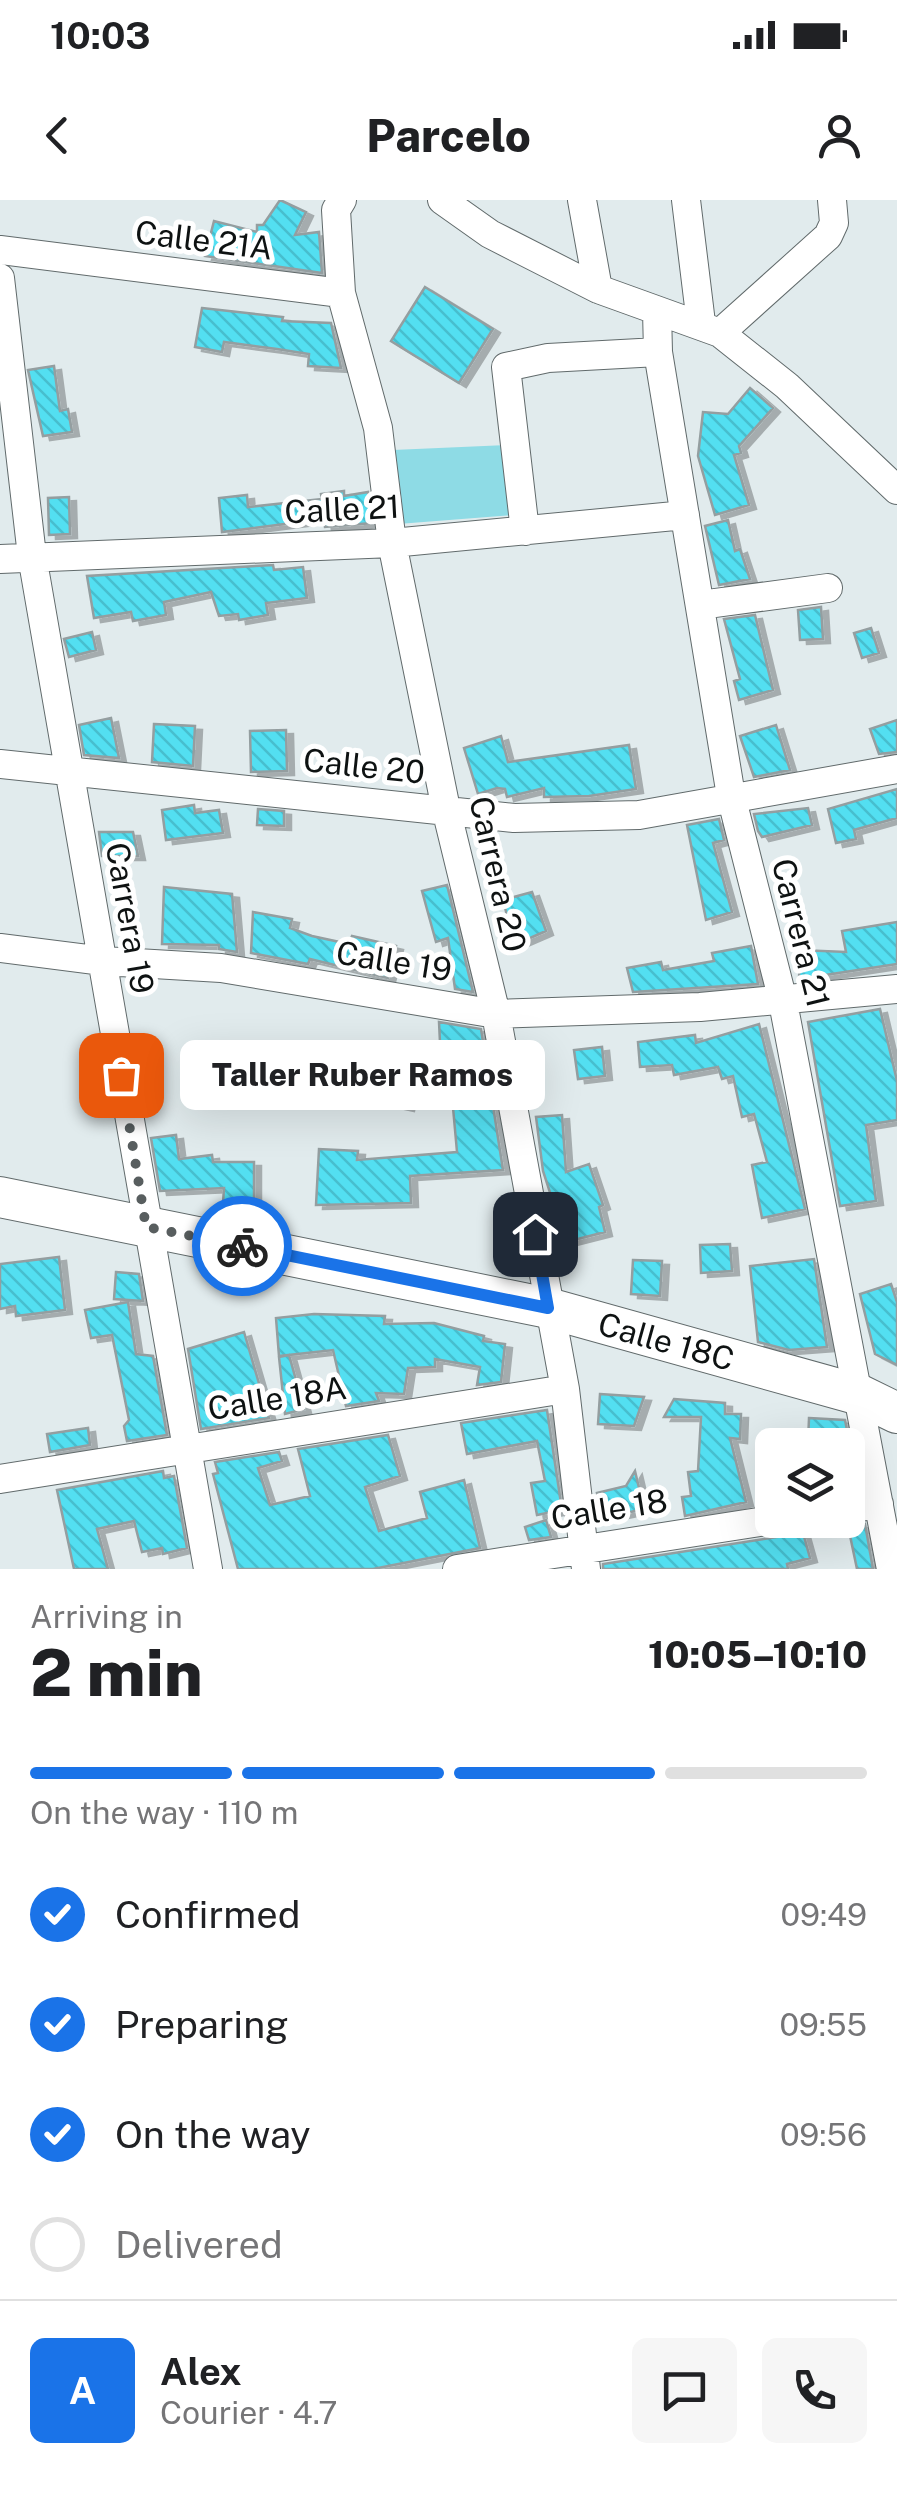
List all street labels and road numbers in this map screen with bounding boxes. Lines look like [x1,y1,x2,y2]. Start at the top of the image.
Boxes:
street label: Calle 21A [133,213,275,267]
street label: Calle 21 [283,488,401,530]
street label: Calle 20 [301,741,427,791]
street label: Carrera 20 [462,793,534,955]
street label: Carrera 19 [99,840,161,996]
street label: Carrera 21 [765,855,837,1011]
street label: Calle 19 [334,934,454,988]
street label: Calle 18C [594,1304,738,1378]
street label: Calle 18A [205,1369,349,1427]
street label: Calle 18 [548,1482,670,1536]

